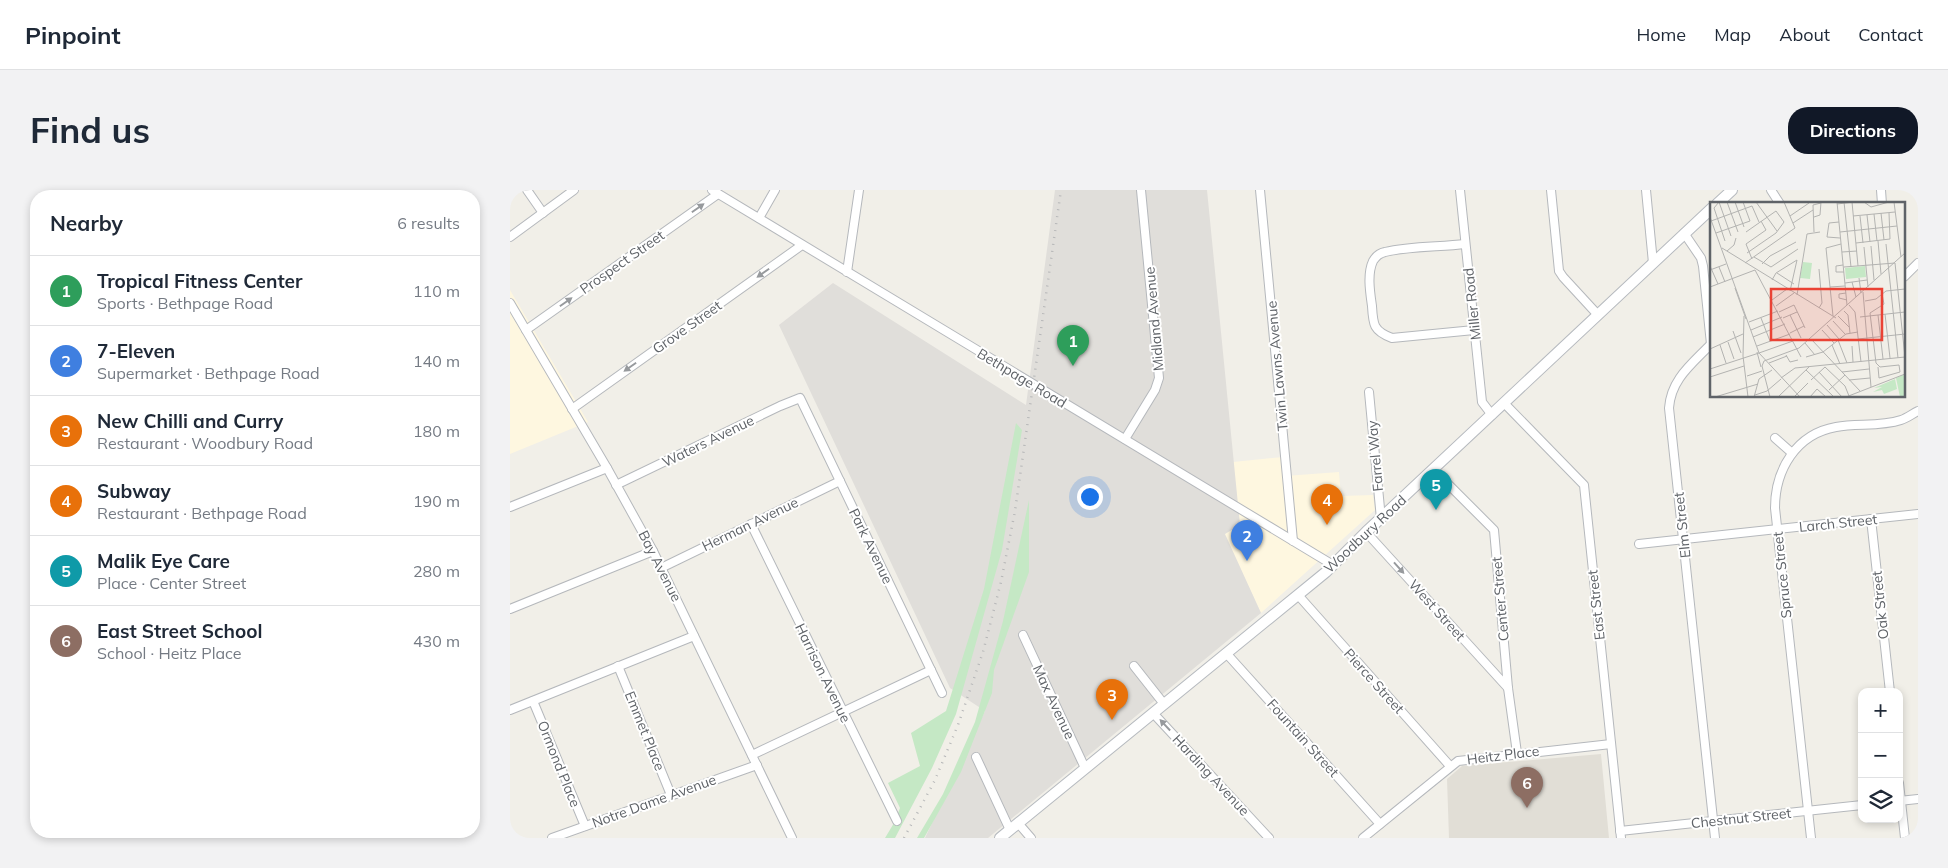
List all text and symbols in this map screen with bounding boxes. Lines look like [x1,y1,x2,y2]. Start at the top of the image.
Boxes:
text: Pinpoint [25,20,121,50]
text: Home [1636,23,1686,46]
text: Map [1714,23,1751,46]
text: About [1779,23,1830,46]
text: Contact [1858,23,1923,46]
button: Directions [1788,107,1918,154]
text: Find us [30,108,150,152]
inset map [1710,202,1906,398]
one-way arrow [691,203,705,213]
text: Nearby [50,210,123,236]
text: 6 results [397,213,460,233]
street label: Prospect Street [576,226,668,298]
street label: Midland Avenue [1140,266,1168,372]
street label: Miller Road [1459,267,1485,341]
one-way arrow [756,268,770,278]
text: Tropical Fitness Center [97,269,302,293]
text: 1 [61,281,71,301]
text: 110 m [413,281,460,301]
text: Sports · Bethpage Road [97,293,273,313]
one-way arrow [559,297,573,307]
street label: Grove Street [649,297,725,357]
street label: Twin Lawns Avenue [1262,300,1292,432]
pin: 1 [1057,325,1089,366]
text: 7-Eleven [97,339,175,363]
street label: Bethpage Road [974,344,1070,412]
text: 2 [61,351,71,371]
text: 140 m [413,351,460,371]
one-way arrow [623,362,637,372]
text: Supermarket · Bethpage Road [97,363,320,383]
text: New Chilli and Curry [97,409,283,433]
street label: Waters Avenue [659,411,757,471]
street label: Farrel Way [1363,419,1387,492]
text: 3 [61,421,71,441]
text: 180 m [413,421,460,441]
text: Restaurant · Woodbury Road [97,433,313,453]
pin: 5 [1420,469,1452,510]
text: Subway [97,479,171,503]
your location [1077,484,1103,510]
pin: 4 [1311,484,1343,525]
text: 4 [61,491,71,511]
text: 190 m [413,491,460,511]
street label: Woodbury Road [1320,491,1410,577]
street label: Elm Street [1670,491,1694,559]
street label: Herman Avenue [699,493,801,555]
text: Restaurant · Bethpage Road [97,503,307,523]
street label: Park Avenue [845,505,897,587]
street label: Larch Street [1798,510,1878,536]
pin: 2 [1231,520,1263,561]
street label: Bay Avenue [634,527,686,605]
street label: Spruce Street [1768,531,1796,619]
text: Malik Eye Care [97,549,230,573]
street label: Center Street [1487,556,1513,642]
text: 5 [61,561,71,581]
text: 280 m [413,561,460,581]
one-way arrow [1393,561,1405,573]
street label: East Street [1583,569,1609,641]
street label: Oak Street [1867,570,1893,640]
text: Place · Center Street [97,573,246,593]
street label: West Street [1405,576,1469,645]
text: East Street School [97,619,262,643]
street label: Harrison Avenue [791,620,855,726]
text: 6 [61,631,71,651]
text: 430 m [413,631,460,651]
text: School · Heitz Place [97,643,242,663]
street label: Pierce Street [1340,645,1408,717]
street label: Max Avenue [1029,662,1079,742]
pin: 3 [1096,679,1128,720]
map controls [1858,688,1903,823]
button: + [1858,688,1903,733]
street label: Emmet Place [621,689,669,773]
street label: Fountain Street [1263,695,1343,781]
street label: Ormond Place [533,718,585,810]
one-way arrow [1159,720,1171,732]
street label: Harding Avenue [1169,730,1253,820]
button: − [1858,733,1903,778]
street label: Heitz Place [1466,742,1540,768]
pin: 6 [1511,767,1543,808]
street label: Notre Dame Avenue [589,770,719,832]
button: layers [1858,778,1903,823]
street label: Chestnut Street [1690,804,1792,832]

